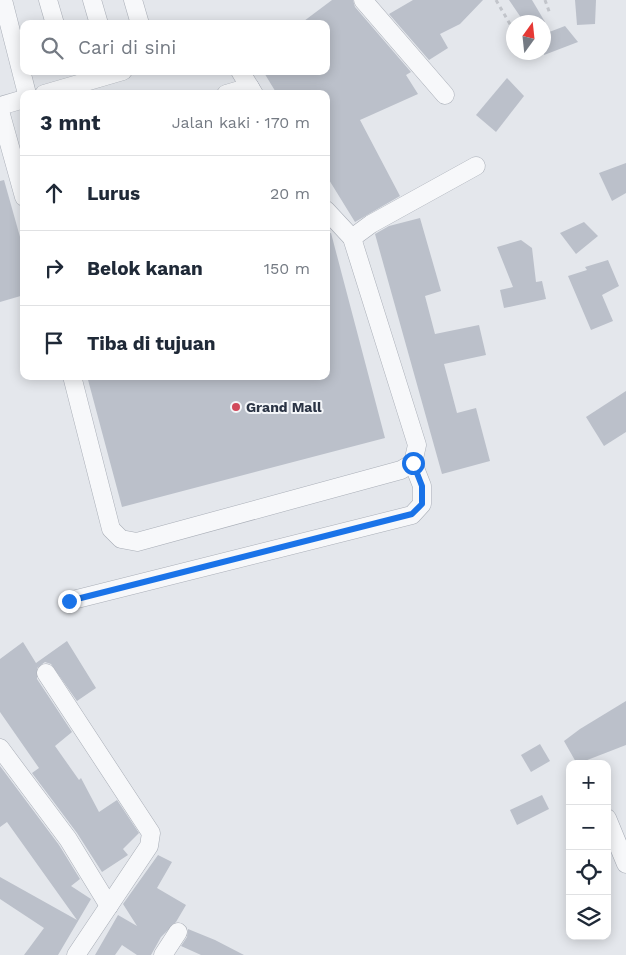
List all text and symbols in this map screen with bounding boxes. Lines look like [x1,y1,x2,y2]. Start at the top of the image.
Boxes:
north arrow [506,15,551,60]
search box [20,20,330,75]
icon: search [38,34,66,62]
text: Cari di sini [78,36,176,59]
text: 3 mnt [40,110,100,135]
text: Jalan kaki · 170 m [172,113,310,132]
icon: ahead [40,179,68,207]
text: Lurus [87,182,140,205]
text: 20 m [270,184,310,203]
icon: right [40,254,68,282]
text: Belok kanan [87,257,203,280]
text: 150 m [264,259,310,278]
icon: arrive [40,329,68,357]
text: Tiba di tujuan [87,332,216,355]
place label: Grand Mall [246,399,322,415]
marker: Grand Mall [230,401,242,413]
route start [402,452,425,475]
route end [58,590,81,613]
map controls [566,760,611,940]
button: + [566,760,611,805]
button: − [566,805,611,850]
button: locate [566,850,611,895]
button: layers [566,895,611,940]

